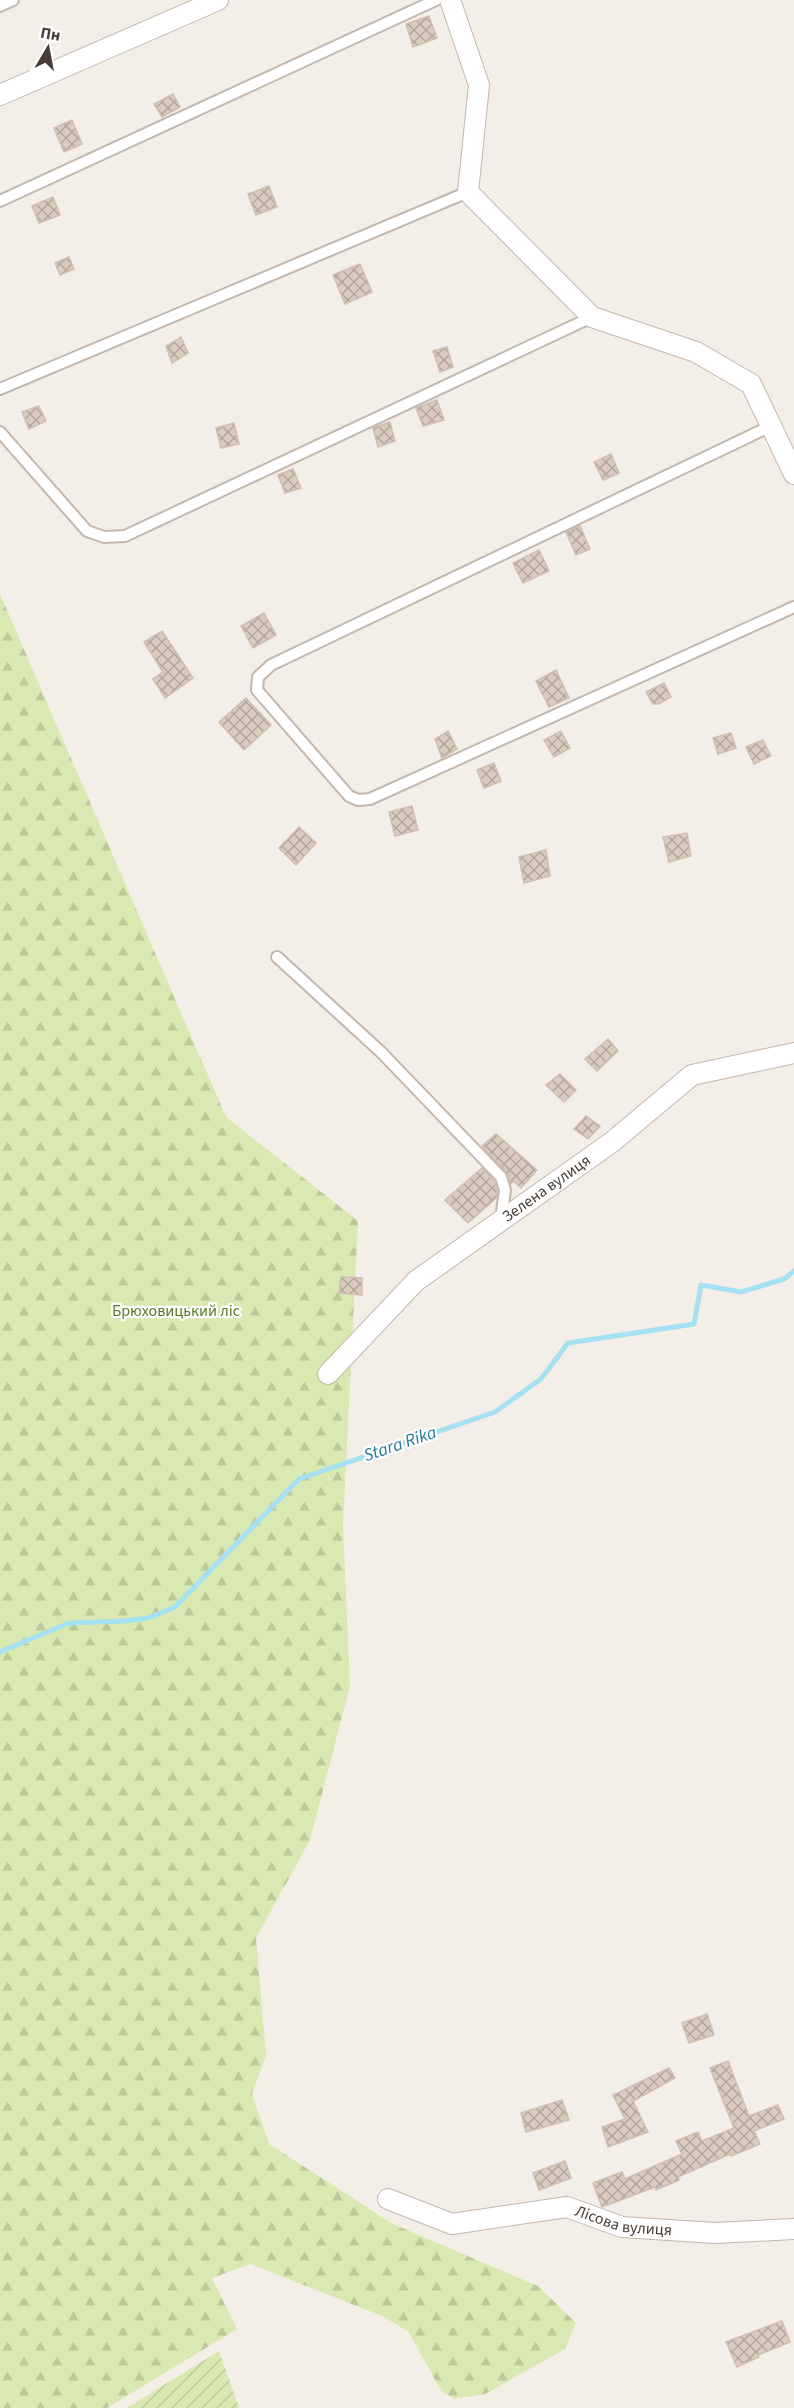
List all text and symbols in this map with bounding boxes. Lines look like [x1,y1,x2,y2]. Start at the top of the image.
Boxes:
north arrow [18,18,78,78]
text: Пн [39,22,62,47]
street label: Зелена вулиця [498,1150,595,1227]
park label: Брюховицький ліс [112,1300,240,1322]
water label: Stara Rika [360,1420,440,1468]
street label: Лісова вулиця [572,2200,673,2241]

